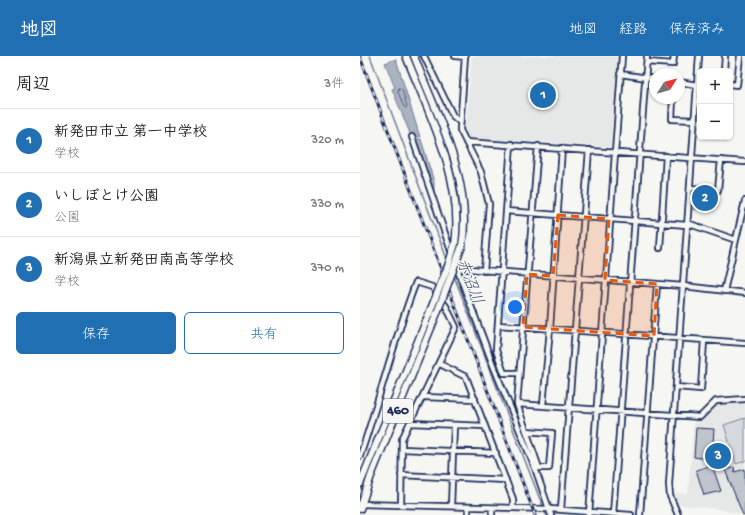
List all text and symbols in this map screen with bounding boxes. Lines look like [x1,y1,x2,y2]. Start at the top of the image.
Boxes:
text: 地図 [20,20,58,43]
text: 地図 [569,22,597,39]
text: 経路 [619,22,647,39]
text: 保存済み [669,22,725,39]
north arrow [649,68,685,104]
map controls [697,68,733,140]
button: + [697,68,733,104]
text: 周辺 [16,76,50,96]
text: 3件 [324,77,344,92]
pin: 1 [530,80,556,110]
button: − [697,104,733,140]
text: 新発田市立 第一中学校 [54,124,208,142]
text: 1 [26,133,32,148]
text: 320 m [311,133,344,148]
text: 学校 [54,147,80,162]
pin: 2 [692,183,718,213]
text: いしぼとけ公園 [54,188,159,206]
text: 2 [26,197,32,212]
text: 330 m [311,197,344,212]
text: 公園 [54,211,80,226]
text: 新潟県立新発田南高等学校 [54,252,234,270]
water label: 赤沼川 [451,256,486,308]
text: 3 [26,261,32,276]
text: 370 m [311,261,344,276]
text: 学校 [54,275,80,290]
your location [505,297,525,317]
button: 保存 [16,312,176,354]
button: 共有 [184,312,344,354]
road number: 460 [383,399,413,423]
pin: 3 [705,441,731,471]

